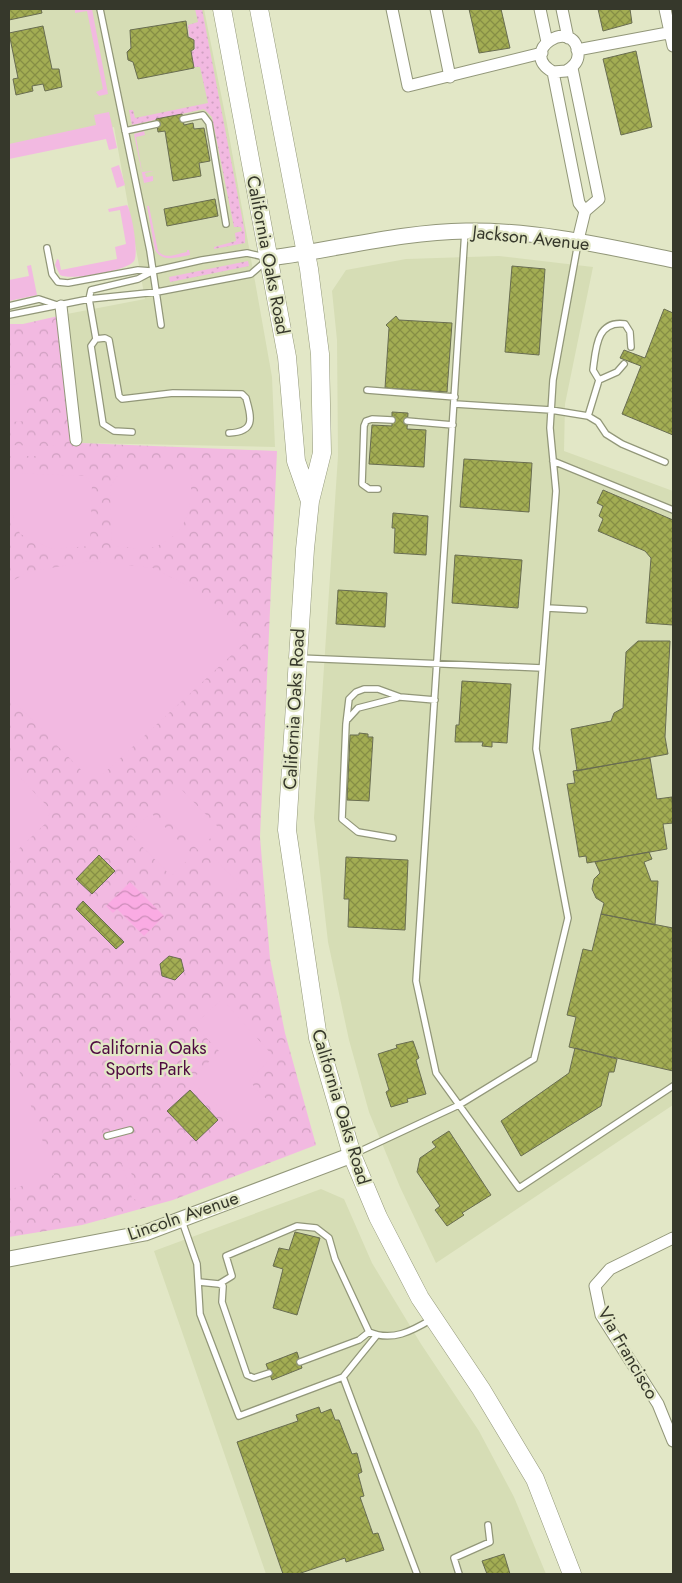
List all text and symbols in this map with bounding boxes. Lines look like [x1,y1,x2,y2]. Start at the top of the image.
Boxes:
street label: California Oaks Road [240,173,296,337]
street label: Jackson Avenue [469,219,591,257]
street label: California Oaks Road [277,628,311,790]
street label: California Oaks Road [305,1026,377,1188]
park label: California Oaks Sports Park [89,1035,207,1082]
street label: Lincoln Avenue [124,1185,242,1247]
street label: Via Francisco [591,1302,665,1404]

